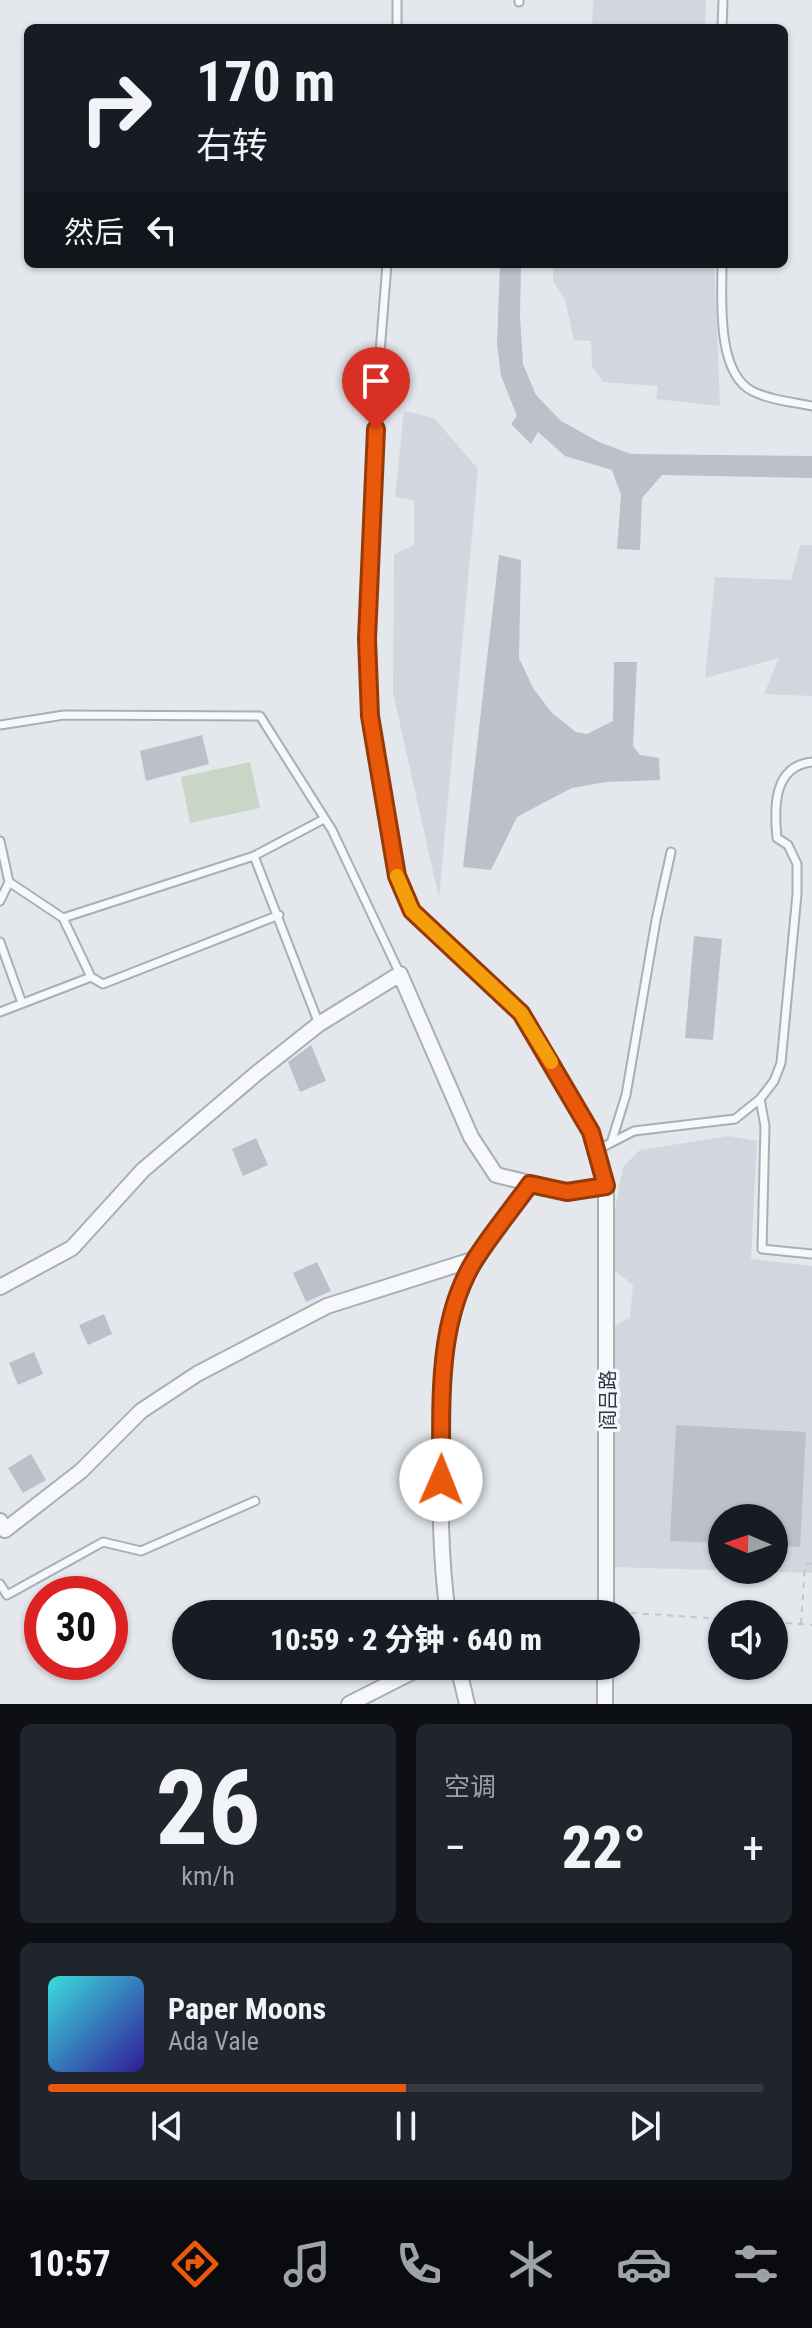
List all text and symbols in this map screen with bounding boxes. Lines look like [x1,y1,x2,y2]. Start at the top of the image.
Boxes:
text: 170 m [196,49,335,115]
icon: right [64,56,168,160]
text: 右转 [196,125,268,167]
icon: left [140,208,184,252]
text: 然后 [64,215,124,250]
pin [342,347,410,429]
icon: arrive [354,359,398,403]
street label: 阎吕路 [596,1370,620,1430]
position arrow [399,1438,483,1522]
north arrow [708,1504,788,1584]
map controls [708,1504,788,1680]
speed limit sign: 30 [24,1576,128,1680]
button: sound [708,1600,788,1680]
text: 10:59 · 2 分钟 · 640 m [270,1622,542,1657]
text: 26 [155,1748,261,1869]
text: 空调 [444,1772,496,1802]
text: 22° [562,1812,646,1883]
text: − [444,1822,466,1874]
text: + [742,1822,764,1874]
text: km/h [181,1861,235,1891]
text: Paper Moons [168,1991,326,2026]
text: Ada Vale [168,2026,259,2056]
icon: previous [145,2104,189,2148]
icon: pause [384,2104,428,2148]
icon: next [623,2104,667,2148]
icon: directions [167,2236,223,2292]
icon: music [279,2236,335,2292]
icon: phone [391,2236,447,2292]
icon: climate [503,2236,559,2292]
icon: car [616,2236,672,2292]
icon: filters [728,2236,784,2292]
text: 10:57 [28,2243,111,2285]

